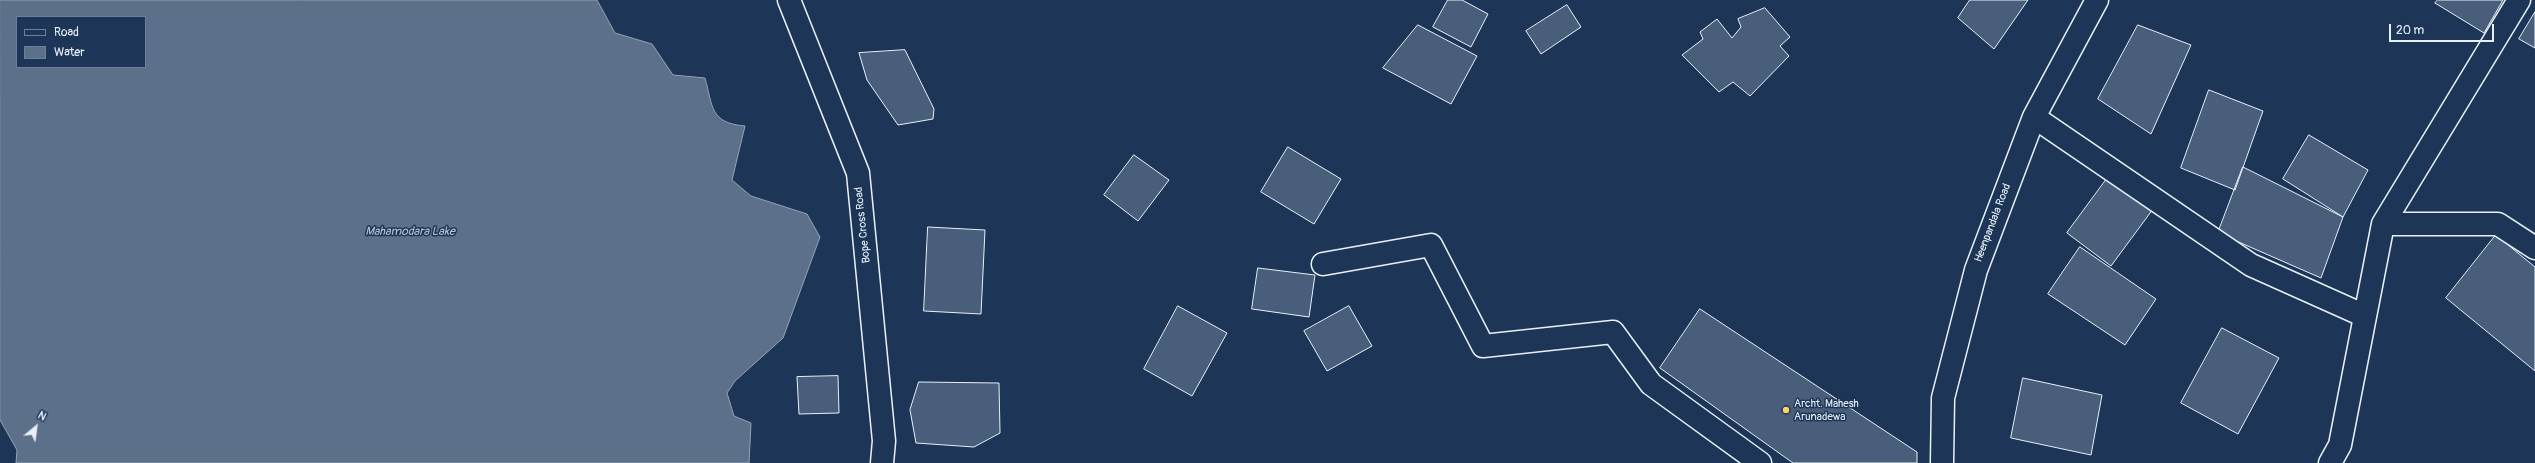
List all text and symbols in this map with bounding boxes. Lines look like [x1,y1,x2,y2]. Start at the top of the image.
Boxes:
legend [16,16,146,68]
scale bar [2391,16,2496,42]
text: 20 m [2396,23,2424,38]
text: Road [54,25,79,40]
text: Water [54,45,85,60]
street label: Heenpandala Road [1972,182,2014,264]
street label: Bope Cross Road [852,186,874,264]
water label: Mahamodara Lake [365,225,455,239]
place label: Archt. Mahesh Arunadewa [1794,397,1859,423]
marker: Archt. Mahesh Arunadewa [1781,405,1791,415]
north arrow [16,407,56,447]
text: N [36,409,48,424]

